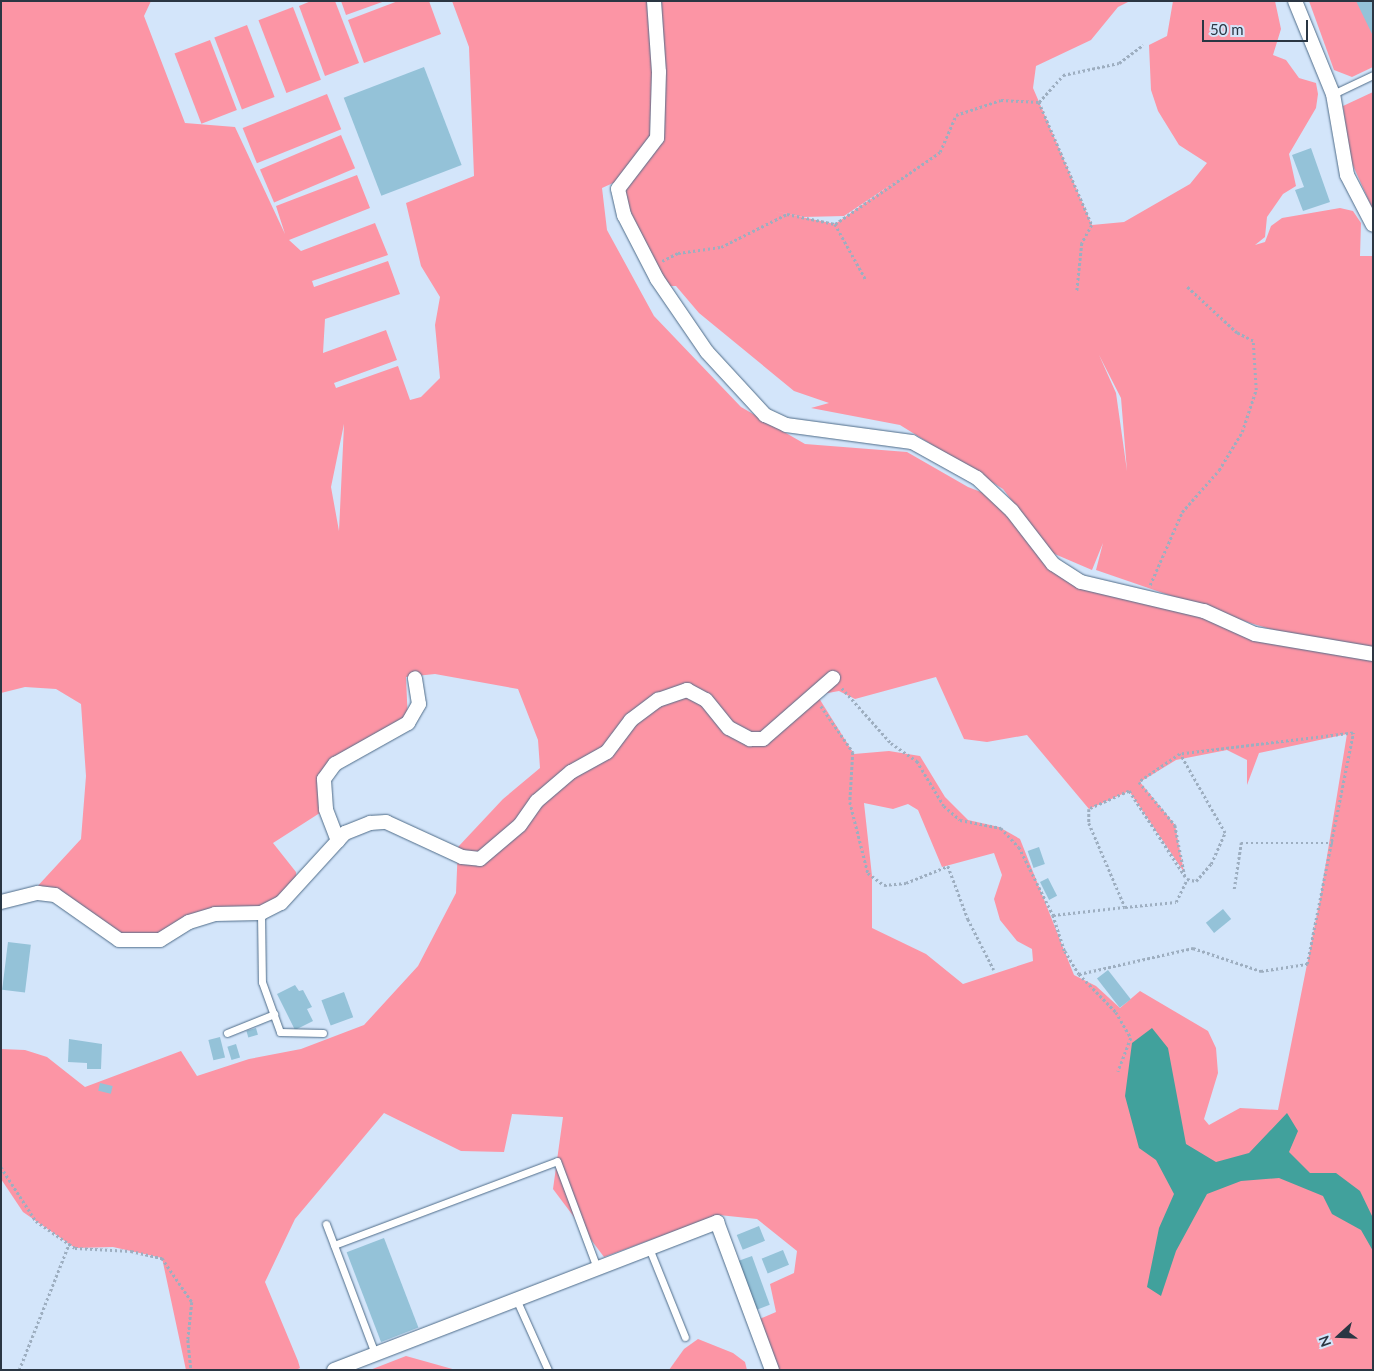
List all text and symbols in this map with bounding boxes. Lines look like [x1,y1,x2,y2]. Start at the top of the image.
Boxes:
scale bar [1204,10,1310,42]
text: 50 m [1210,20,1244,38]
north arrow [1314,1311,1364,1361]
text: N [1315,1333,1334,1349]

